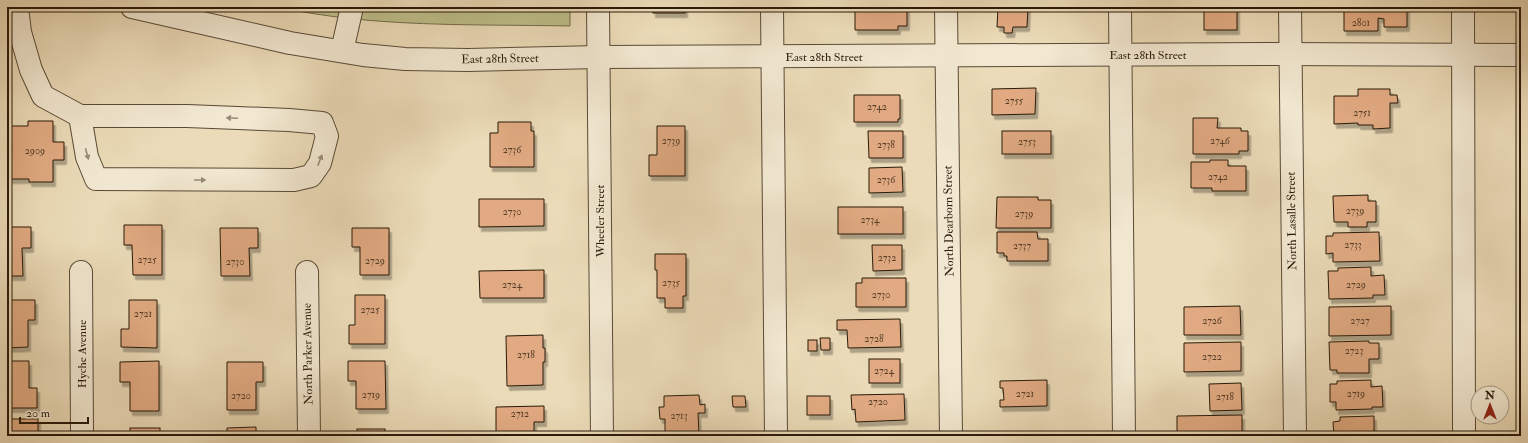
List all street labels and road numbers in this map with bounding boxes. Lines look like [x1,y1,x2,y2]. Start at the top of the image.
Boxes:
street label: East 28th Street [1109,48,1187,63]
street label: East 28th Street [785,50,863,65]
street label: East 28th Street [461,51,539,67]
street label: North Dearborn Street [941,165,957,277]
street label: North Lasalle Street [1284,171,1300,270]
street label: Wheeler Street [593,185,608,258]
street label: North Parker Avenue [300,303,316,405]
street label: Hyche Avenue [75,320,90,388]

